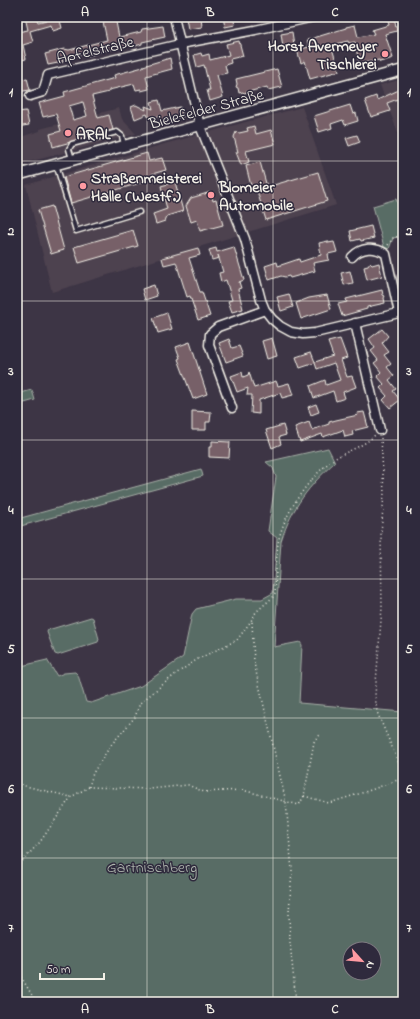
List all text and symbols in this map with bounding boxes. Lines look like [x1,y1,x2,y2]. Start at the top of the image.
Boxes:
text: A [81,3,89,22]
text: B [205,3,215,22]
text: C [331,3,339,22]
street label: Apfelstraße [55,30,137,71]
place label: Horst Avermeyer Tischlerei [268,35,378,77]
marker: Horst Avermeyer Tischlerei [380,49,390,59]
text: 1 [9,83,14,102]
street label: Bielefelder Straße [146,83,267,137]
text: 1 [407,83,412,102]
place label: ARAL [76,123,112,147]
marker: ARAL [63,128,73,138]
place label: Straßenmeisterei Halle (Westf.) [91,167,202,209]
place label: Blomeier Automobile [218,176,294,218]
marker: Straßenmeisterei Halle (Westf.) [78,181,88,191]
marker: Blomeier Automobile [206,190,216,200]
text: 2 [7,222,15,241]
text: 2 [405,222,413,241]
text: 3 [7,362,14,381]
text: 3 [405,362,412,381]
text: 4 [7,501,14,520]
text: 4 [405,501,412,520]
text: 5 [7,640,15,659]
text: 5 [405,640,413,659]
text: 6 [7,780,14,799]
text: 6 [405,780,412,799]
park label: Gartnischberg [107,856,197,880]
text: 7 [8,919,14,938]
text: 7 [406,919,412,938]
north arrow [342,941,382,981]
scale bar [40,955,104,981]
text: N [361,958,379,972]
text: 50 m [46,961,70,979]
text: A [81,1000,89,1019]
text: B [205,1000,215,1019]
text: C [331,1000,339,1019]

